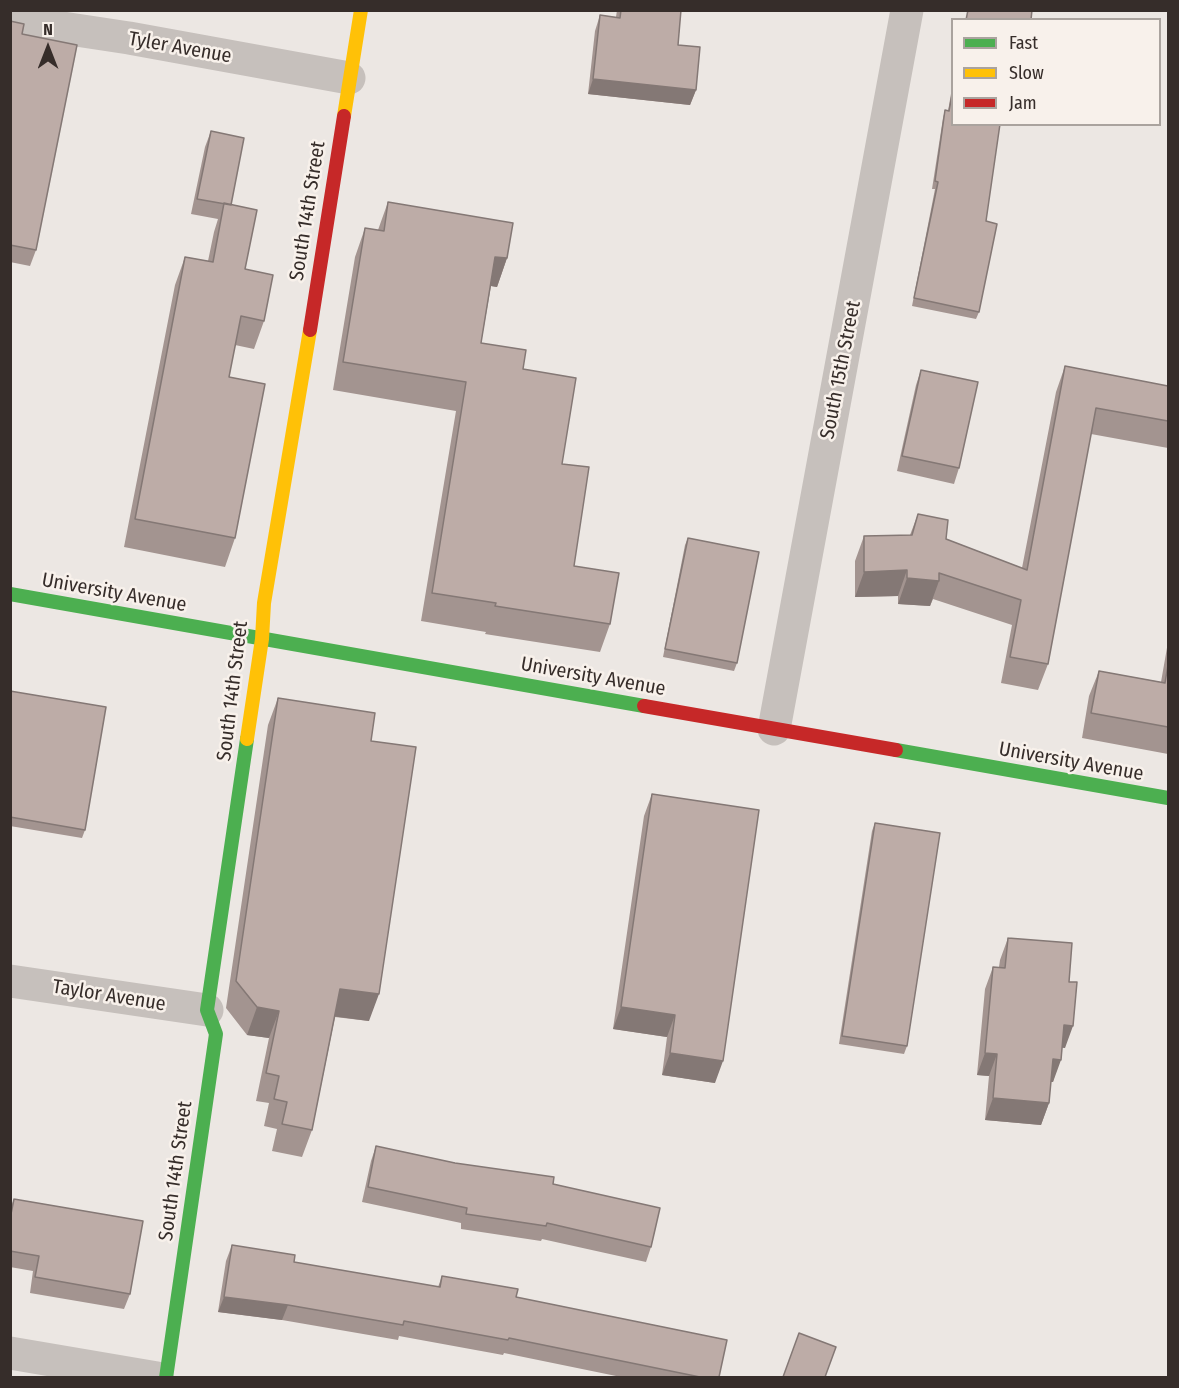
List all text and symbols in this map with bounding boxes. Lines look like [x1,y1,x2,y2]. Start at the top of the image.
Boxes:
north arrow [18,18,78,78]
legend [951,18,1161,126]
text: N [43,20,53,39]
street label: Tyler Avenue [127,27,233,69]
text: Fast [1009,32,1038,54]
text: Slow [1009,62,1044,84]
text: Jam [1009,92,1037,114]
street label: South 14th Street [285,139,331,283]
street label: South 15th Street [816,299,866,441]
street label: University Avenue [40,568,188,618]
street label: South 14th Street [212,620,254,762]
street label: University Avenue [519,652,667,702]
street label: University Avenue [997,737,1145,787]
street label: Taylor Avenue [51,975,167,1017]
street label: South 14th Street [154,1099,198,1243]

